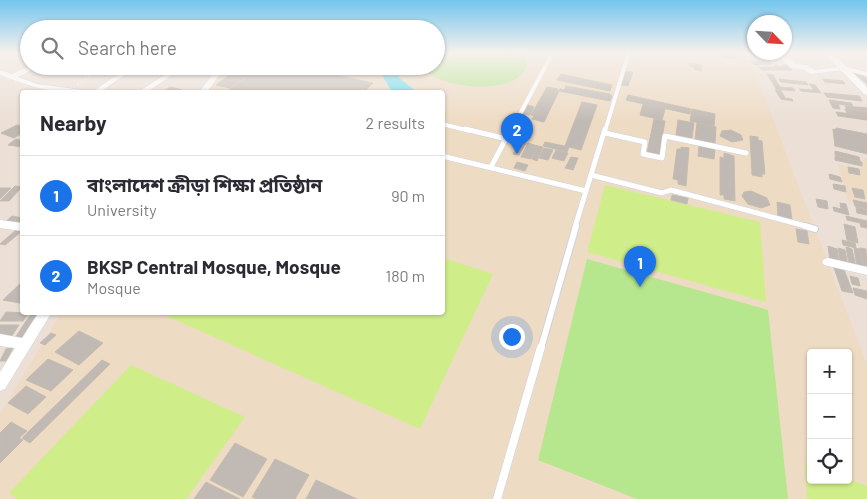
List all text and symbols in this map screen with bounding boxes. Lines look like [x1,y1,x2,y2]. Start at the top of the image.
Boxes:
north arrow [747,15,792,60]
search box [20,20,445,75]
icon: search [38,34,66,62]
text: Search here [78,36,177,59]
text: Nearby [40,110,106,135]
text: 2 results [366,113,425,132]
pin: 2 [501,113,533,154]
text: বাংলাদেশ ক্রীড়া শিক্ষা প্রতিষ্ঠান [87,173,322,196]
text: 1 [53,186,59,205]
text: 90 m [391,186,425,205]
text: University [87,200,157,219]
pin: 1 [624,246,656,287]
text: BKSP Central Mosque, Mosque [87,255,341,278]
text: 2 [52,266,60,285]
text: 180 m [386,266,425,285]
text: Mosque [87,278,141,297]
your location [499,324,525,350]
map controls [807,349,852,484]
button: + [807,349,852,394]
button: − [807,394,852,439]
button: locate [807,439,852,484]

